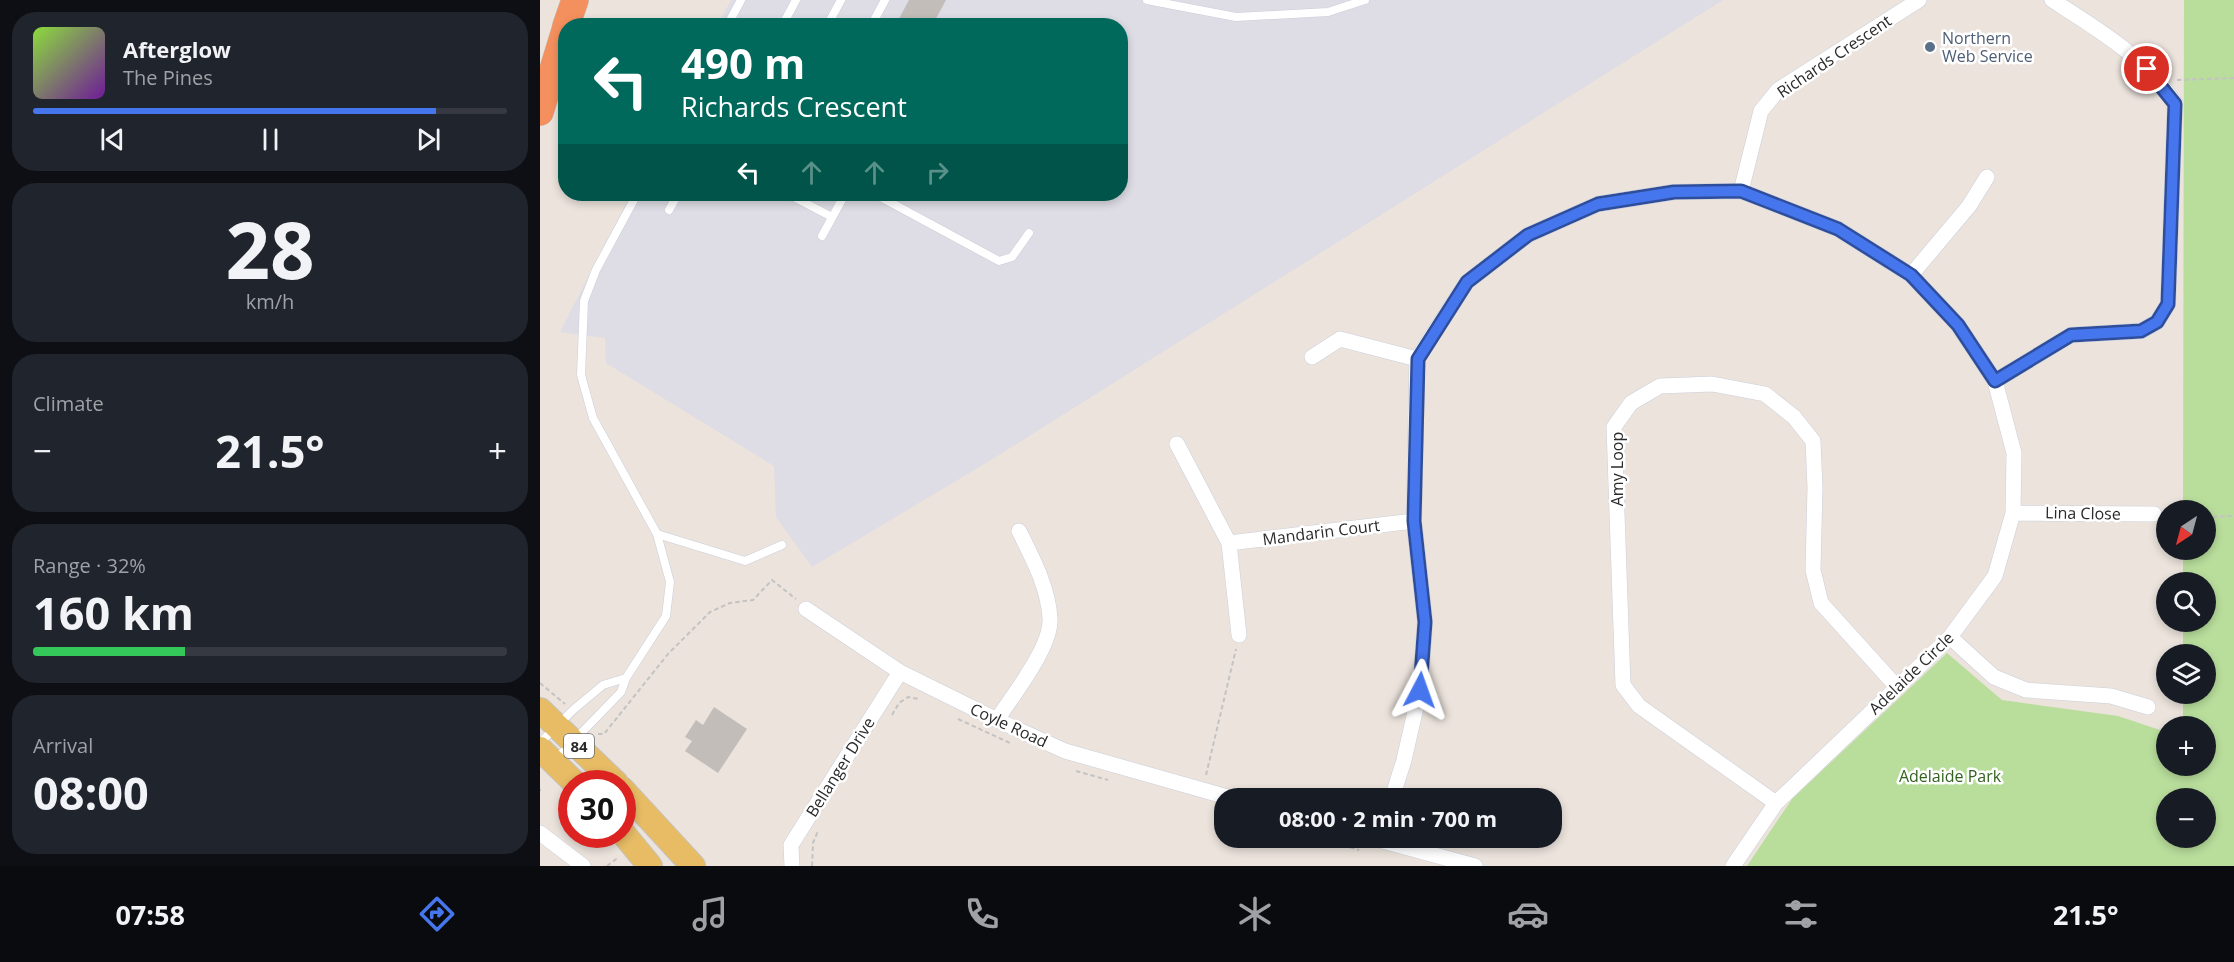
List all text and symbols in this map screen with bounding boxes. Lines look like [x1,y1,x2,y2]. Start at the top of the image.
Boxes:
street label: Richards Crescent [1772,9,1896,103]
place label: Northern Web Service [1942,27,2033,67]
text: Afterglow [123,34,231,64]
text: 490 m [681,34,805,91]
marker: Northern Web Service [1923,40,1937,54]
icon: left [582,42,660,120]
pin [2121,43,2172,94]
icon: arrive [2130,52,2163,85]
text: The Pines [123,64,213,91]
text: Richards Crescent [681,88,907,125]
icon: previous [96,123,129,156]
icon: pause [254,123,287,156]
icon: next [412,123,445,156]
icon: left [732,156,765,189]
icon: ahead [795,156,828,189]
icon: ahead [858,156,891,189]
icon: right [921,156,954,189]
text: 28 [225,196,315,302]
text: km/h [246,288,294,315]
text: Climate [33,390,104,417]
text: 21.5° [215,420,325,481]
text: − [33,428,52,473]
text: + [488,428,507,473]
street label: Amy Loop [1606,432,1628,506]
north arrow [2156,500,2216,560]
map controls [2156,500,2216,848]
street label: Lina Close [2045,501,2121,525]
street label: Mandarin Court [1261,514,1381,550]
text: Range · 32% [33,552,146,579]
button: search [2156,572,2216,632]
text: 160 km [33,582,194,643]
street label: Adelaide Circle [1864,627,1958,719]
button: layers [2156,644,2216,704]
position arrow [1388,658,1452,722]
street label: Coyle Road [967,697,1051,753]
street label: Bellanger Drive [801,713,879,821]
button: + [2156,716,2216,776]
text: Arrival [33,732,93,759]
road number: 84 [564,734,594,758]
text: 08:00 [33,762,149,823]
park label: Adelaide Park [1899,765,2002,787]
speed limit sign: 30 [558,770,636,848]
button: − [2156,788,2216,848]
text: 08:00 · 2 min · 700 m [1279,803,1497,833]
icon: directions [416,893,458,935]
icon: music [689,893,731,935]
icon: phone [961,893,1003,935]
icon: climate [1234,893,1276,935]
icon: car [1507,893,1549,935]
icon: filters [1780,893,1822,935]
text: 07:58 [115,896,185,933]
text: 21.5° [2053,896,2118,933]

